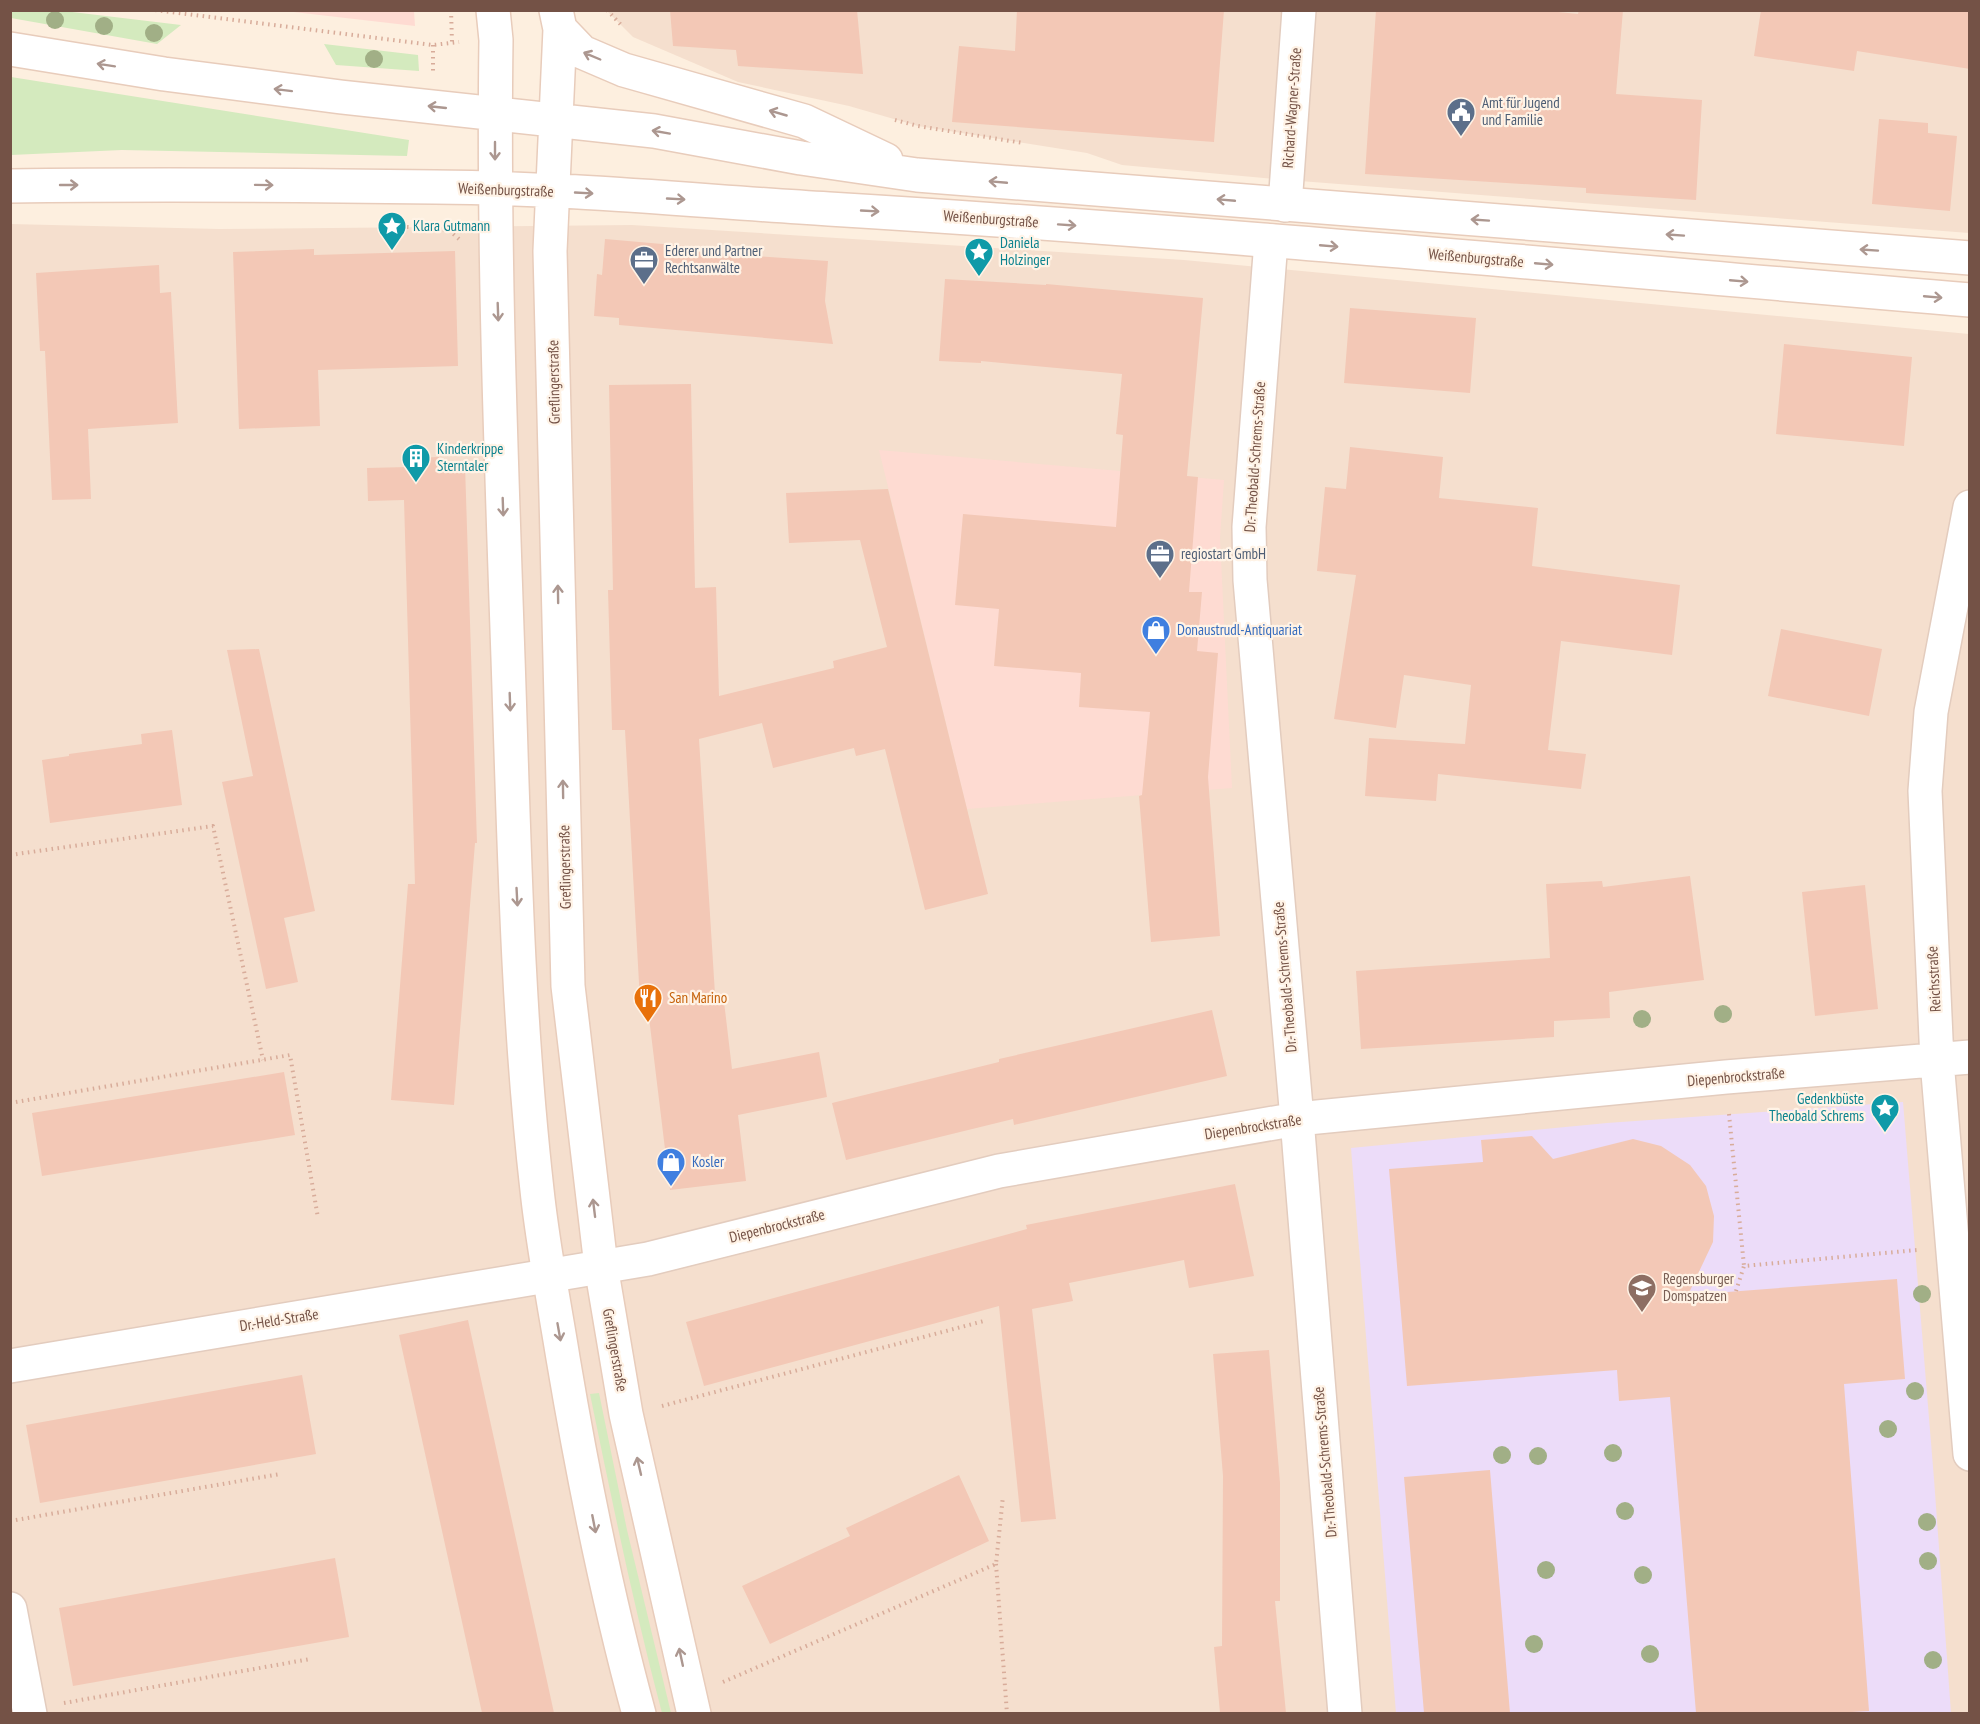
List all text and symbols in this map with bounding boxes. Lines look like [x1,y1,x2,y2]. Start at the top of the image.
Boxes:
street label: Richard-Wagner-Straße [1278,47,1305,169]
one-way arrow [583,50,601,61]
one-way arrow [97,59,116,70]
one-way arrow [274,84,294,95]
place label: Amt für Jugend und Familie [1482,93,1560,129]
public building icon: Amt für Jugend und Familie [1445,96,1477,138]
one-way arrow [427,101,447,112]
one-way arrow [769,107,788,118]
one-way arrow [652,126,671,137]
one-way arrow [489,141,501,161]
one-way arrow [988,176,1008,187]
street label: Weißenburgstraße [458,178,554,201]
one-way arrow [58,179,78,191]
one-way arrow [253,179,273,191]
one-way arrow [574,188,594,199]
one-way arrow [665,194,685,205]
one-way arrow [1217,195,1237,206]
one-way arrow [860,206,880,217]
street label: Weißenburgstraße [943,206,1039,231]
place icon: Klara Gutmann [376,210,408,252]
one-way arrow [1471,214,1491,225]
place label: Klara Gutmann [413,216,490,235]
one-way arrow [1057,220,1077,231]
one-way arrow [1665,229,1685,240]
place label: Daniela Holzinger [1000,233,1051,269]
place icon: Daniela Holzinger [963,236,995,278]
place label: Ederer und Partner Rechtsanwälte [665,241,763,277]
one-way arrow [1319,241,1339,252]
office icon: Ederer und Partner Rechtsanwälte [628,244,660,286]
street label: Weißenburgstraße [1428,244,1524,271]
one-way arrow [1860,244,1880,255]
one-way arrow [1534,259,1554,270]
one-way arrow [1728,276,1748,287]
one-way arrow [1923,292,1943,303]
one-way arrow [492,302,503,322]
street label: Greflingerstraße [543,340,564,424]
street label: Dr.-Theobald-Schrems-Straße [1240,381,1269,533]
place label: Kinderkrippe Sterntaler [437,439,503,475]
building icon: Kinderkrippe Sterntaler [400,442,432,484]
one-way arrow [498,497,509,517]
office icon: regiostart GmbH [1144,538,1176,580]
place label: regiostart GmbH [1181,544,1266,563]
one-way arrow [553,584,564,604]
shop icon: Donaustrudl-Antiquariat [1140,614,1172,656]
place label: Donaustrudl-Antiquariat [1177,620,1302,639]
one-way arrow [504,692,515,712]
one-way arrow [557,779,569,799]
street label: Greflingerstraße [554,825,575,909]
one-way arrow [512,886,523,906]
street label: Dr.-Theobald-Schrems-Straße [1268,901,1301,1053]
street label: Reichsstraße [1922,946,1945,1012]
restaurant icon: San Marino [632,982,664,1024]
place label: San Marino [669,988,727,1007]
street label: Diepenbrockstraße [1686,1063,1785,1090]
place label: Gedenkbüste Theobald Schrems [1769,1089,1864,1125]
place icon: Gedenkbüste Theobald Schrems [1869,1092,1901,1134]
street label: Diepenbrockstraße [1203,1109,1303,1144]
shop icon: Kosler [655,1146,687,1188]
place label: Kosler [692,1152,725,1171]
one-way arrow [588,1198,599,1218]
street label: Diepenbrockstraße [727,1204,827,1247]
place label: Regensburger Domspatzen [1663,1269,1735,1305]
school or university icon: Regensburger Domspatzen [1626,1272,1658,1314]
street label: Dr.-Held-Straße [238,1304,320,1335]
street label: Greflingerstraße [599,1307,632,1393]
one-way arrow [553,1322,564,1342]
street label: Dr.-Theobald-Schrems-Straße [1308,1386,1341,1538]
one-way arrow [632,1457,644,1476]
one-way arrow [589,1514,600,1534]
one-way arrow [674,1647,686,1666]

